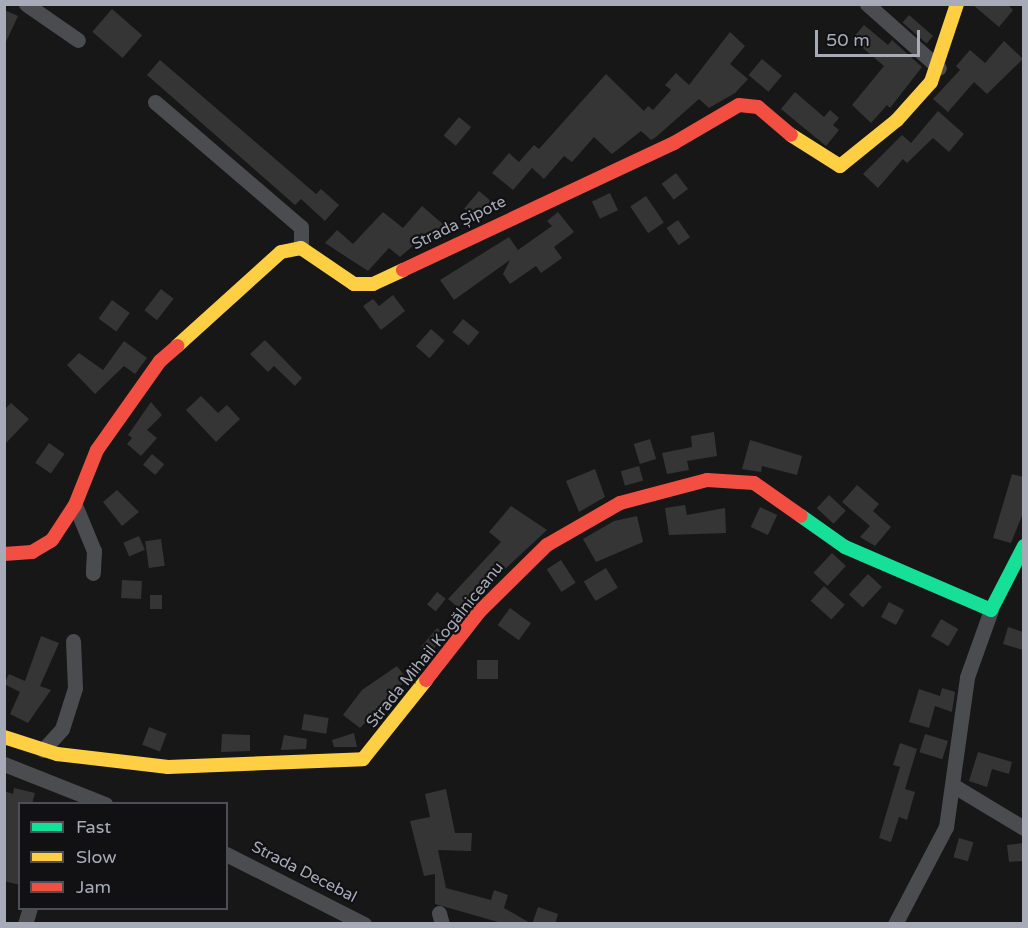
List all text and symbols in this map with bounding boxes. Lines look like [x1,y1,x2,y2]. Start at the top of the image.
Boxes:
scale bar [818,18,923,56]
text: 50 m [826,29,870,51]
street label: Strada Șipote [409,192,509,254]
street label: Strada Mihail Kogălniceanu [362,558,508,732]
legend [18,802,228,910]
text: Fast [76,816,111,838]
street label: Strada Decebal [248,837,360,907]
text: Slow [76,846,117,868]
text: Jam [76,876,111,898]

